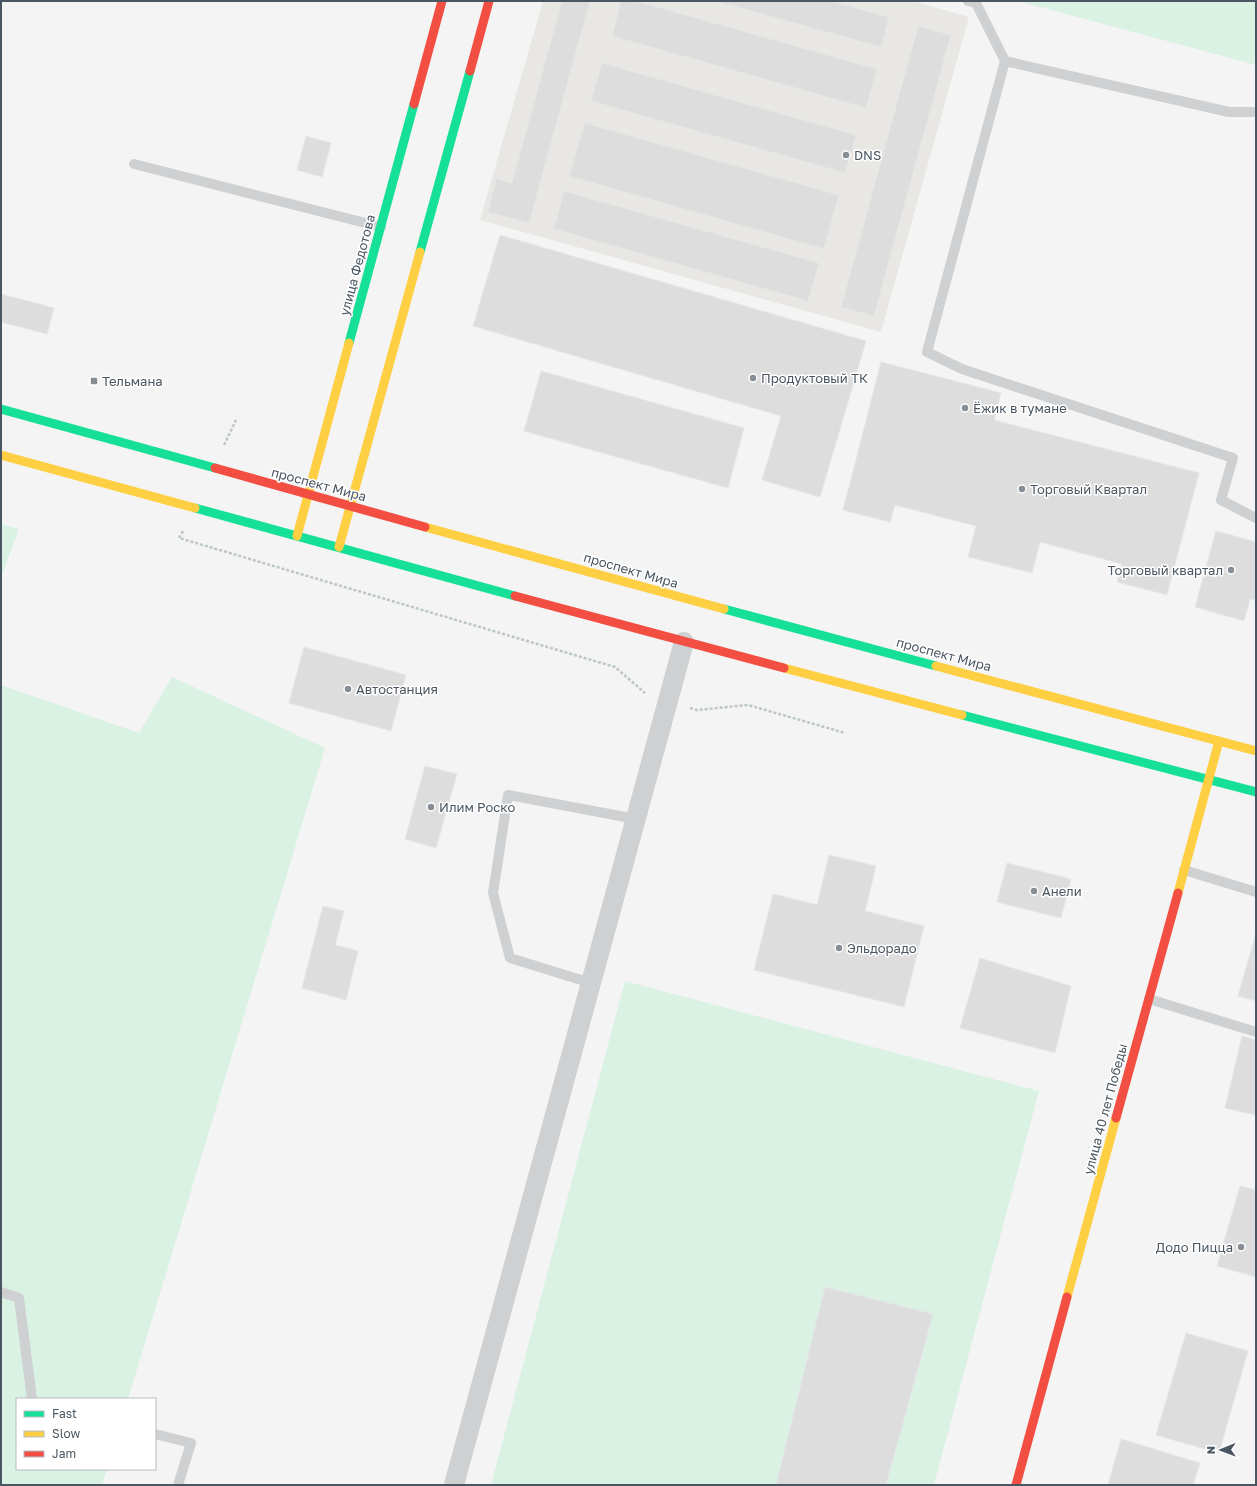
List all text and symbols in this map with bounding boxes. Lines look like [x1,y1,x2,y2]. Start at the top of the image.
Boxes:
place label: DNS [854,147,881,163]
marker: DNS [841,150,851,160]
street label: улица Федотова [336,213,378,317]
place label: Продуктовый ТК [761,370,868,386]
place label: Тельмана [102,373,163,389]
marker: Продуктовый ТК [748,373,758,383]
marker: Тельмана [89,376,99,386]
place label: Ёжик в тумане [973,400,1067,416]
marker: Ёжик в тумане [960,403,970,413]
street label: проспект Мира [270,464,368,504]
place label: Торговый Квартал [1030,481,1147,497]
marker: Торговый Квартал [1017,484,1027,494]
street label: проспект Мира [582,549,680,591]
place label: Торговый квартал [1108,562,1223,578]
marker: Торговый квартал [1226,565,1236,575]
street label: проспект Мира [895,634,993,674]
place label: Автостанция [356,681,438,697]
marker: Автостанция [343,684,353,694]
place label: Илим Роско [439,799,516,815]
marker: Илим Роско [426,802,436,812]
place label: Анели [1042,883,1082,899]
marker: Анели [1029,886,1039,896]
place label: Эльдорадо [847,940,917,956]
marker: Эльдорадо [834,943,844,953]
street label: улица 40 лет Победы [1080,1042,1130,1176]
place label: Додо Пицца [1156,1239,1233,1255]
marker: Додо Пицца [1236,1242,1246,1252]
legend [16,1398,156,1470]
text: Fast [52,1406,77,1421]
text: Slow [52,1426,80,1441]
north arrow [1201,1430,1241,1470]
text: Jam [52,1446,76,1461]
text: N [1204,1446,1217,1454]

